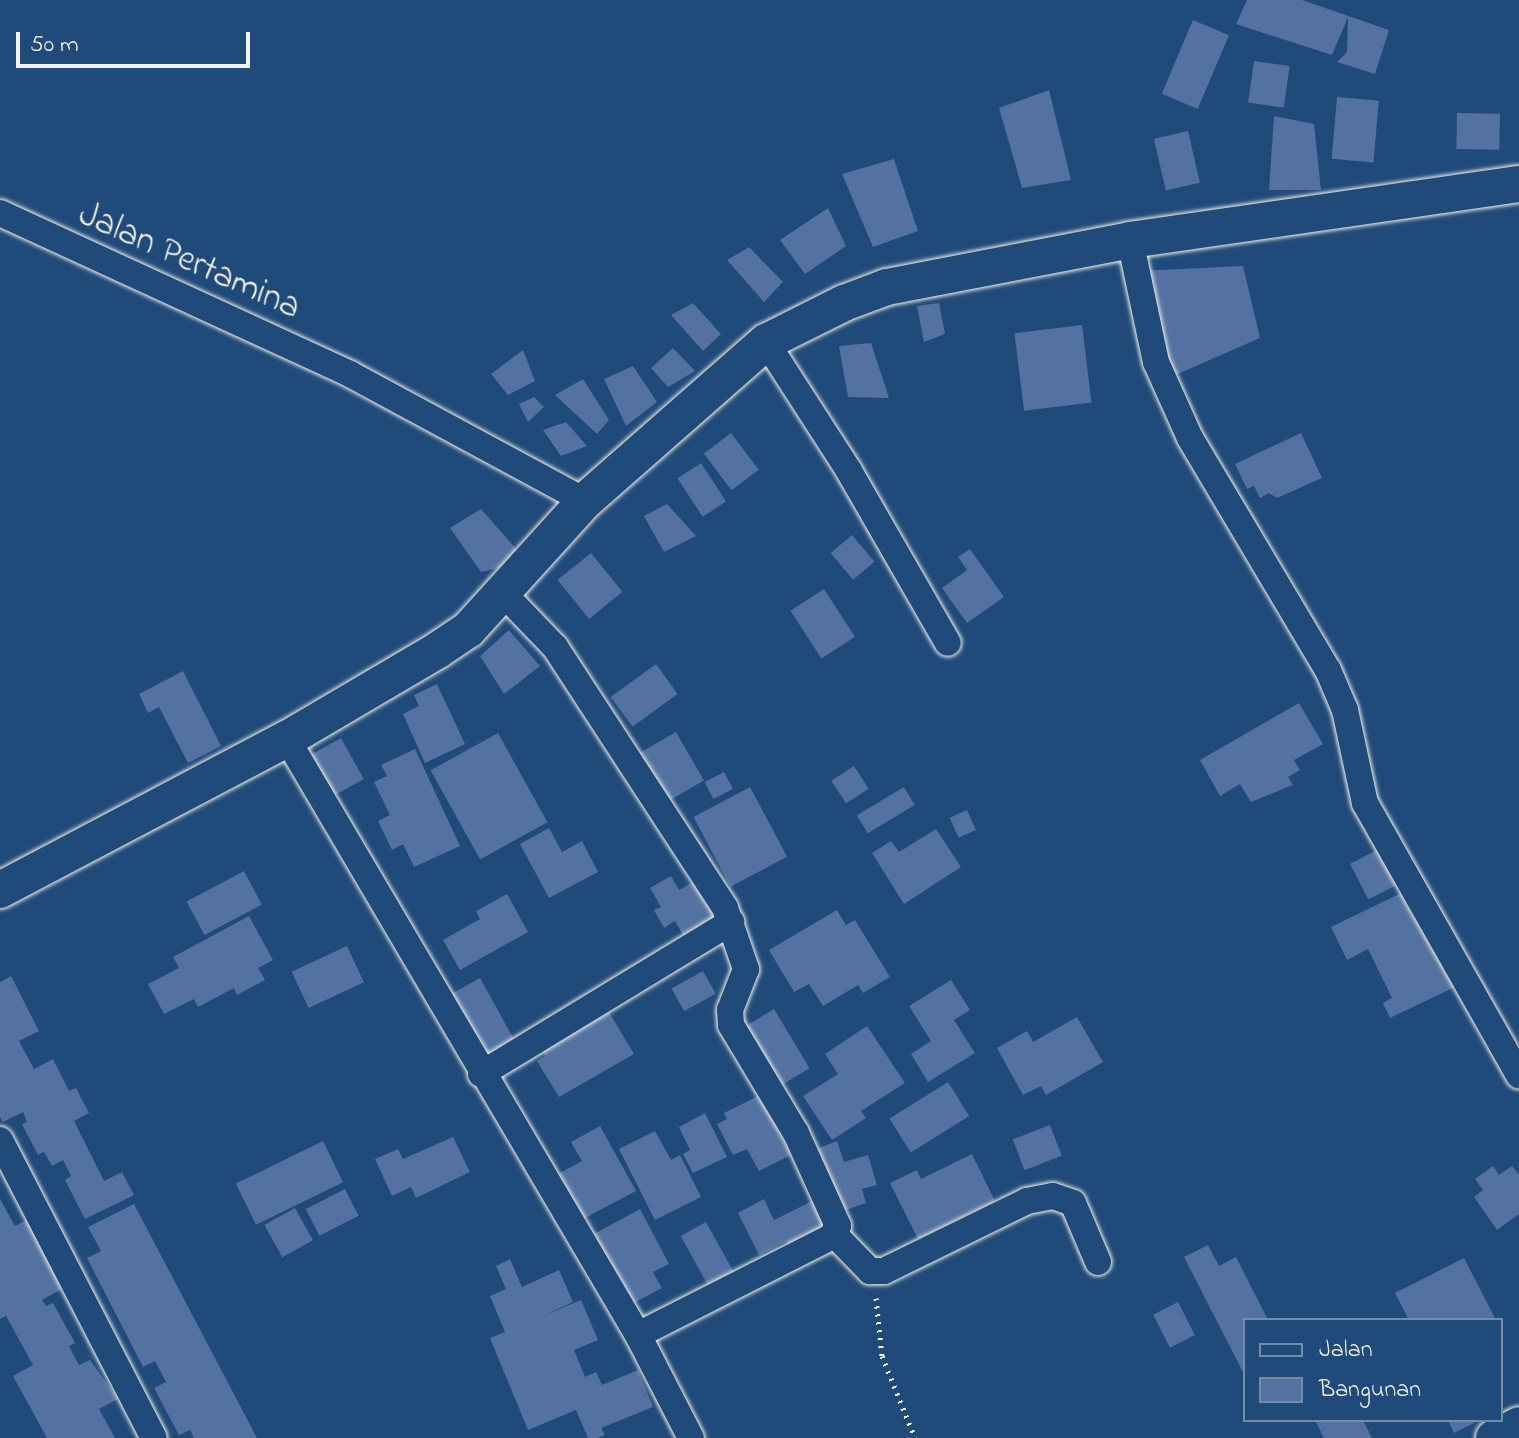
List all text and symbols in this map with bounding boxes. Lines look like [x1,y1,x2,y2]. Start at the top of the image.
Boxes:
scale bar [20,16,254,66]
text: 50 m [30,28,79,63]
street label: Jalan Pertamina [71,194,307,330]
legend [1243,1318,1503,1422]
text: Jalan [1319,1333,1373,1368]
text: Bangunan [1319,1373,1421,1408]

